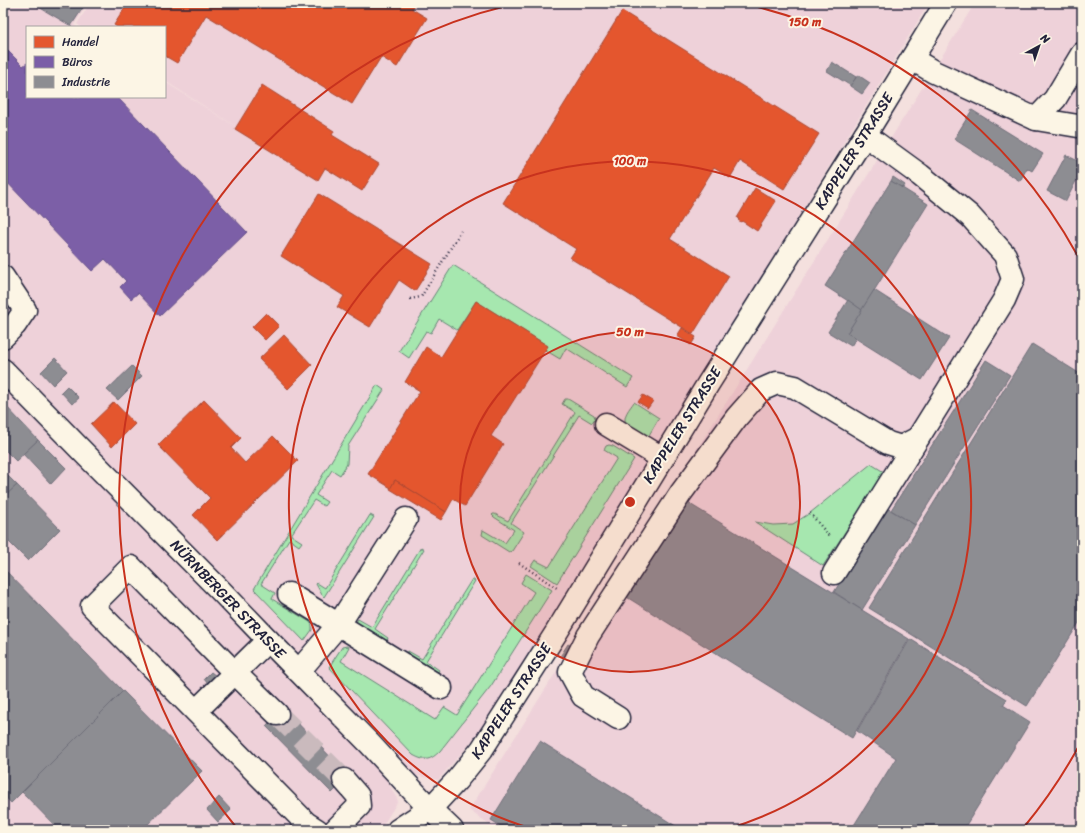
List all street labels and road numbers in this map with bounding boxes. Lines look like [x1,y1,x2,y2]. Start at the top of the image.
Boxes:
street label: KAPPELER STRASSE [807,86,901,215]
street label: KAPPELER STRASSE [635,360,729,489]
street label: NÜRNBERGER STRASSE [164,533,293,666]
street label: KAPPELER STRASSE [464,636,559,764]

